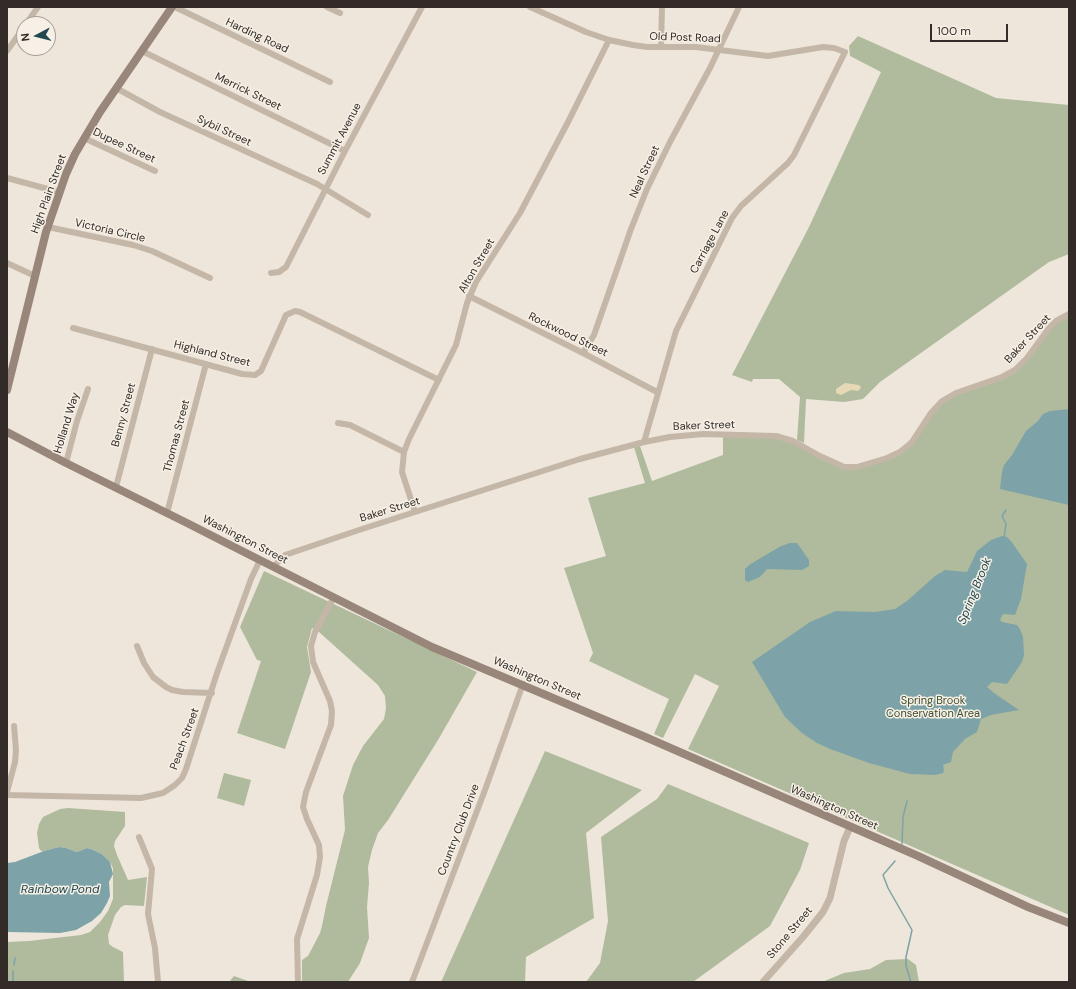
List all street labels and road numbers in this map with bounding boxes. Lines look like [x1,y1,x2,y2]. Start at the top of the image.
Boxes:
street label: Harding Road [223,16,291,56]
street label: Old Post Road [649,30,721,46]
street label: Merrick Street [213,70,283,114]
street label: Summit Avenue [316,101,364,177]
street label: Sybil Street [195,113,253,149]
street label: Dupee Street [91,126,157,166]
street label: Neal Street [627,144,663,200]
street label: High Plain Street [29,153,69,235]
street label: Carriage Lane [688,208,732,276]
street label: Victoria Circle [74,216,146,246]
street label: Alton Street [456,236,498,296]
street label: Rockwood Street [526,310,610,360]
street label: Baker Street [1002,312,1054,366]
street label: Highland Street [172,338,252,370]
street label: Benny Street [109,382,139,448]
street label: Holland Way [51,391,83,455]
street label: Thomas Street [161,398,193,474]
street label: Baker Street [673,418,735,434]
street label: Baker Street [358,495,422,525]
street label: Washington Street [200,513,290,567]
street label: Washington Street [491,655,583,703]
street label: Peach Street [168,706,202,772]
street label: Country Club Drive [435,782,483,878]
street label: Washington Street [788,783,880,833]
street label: Stone Street [764,904,816,962]

